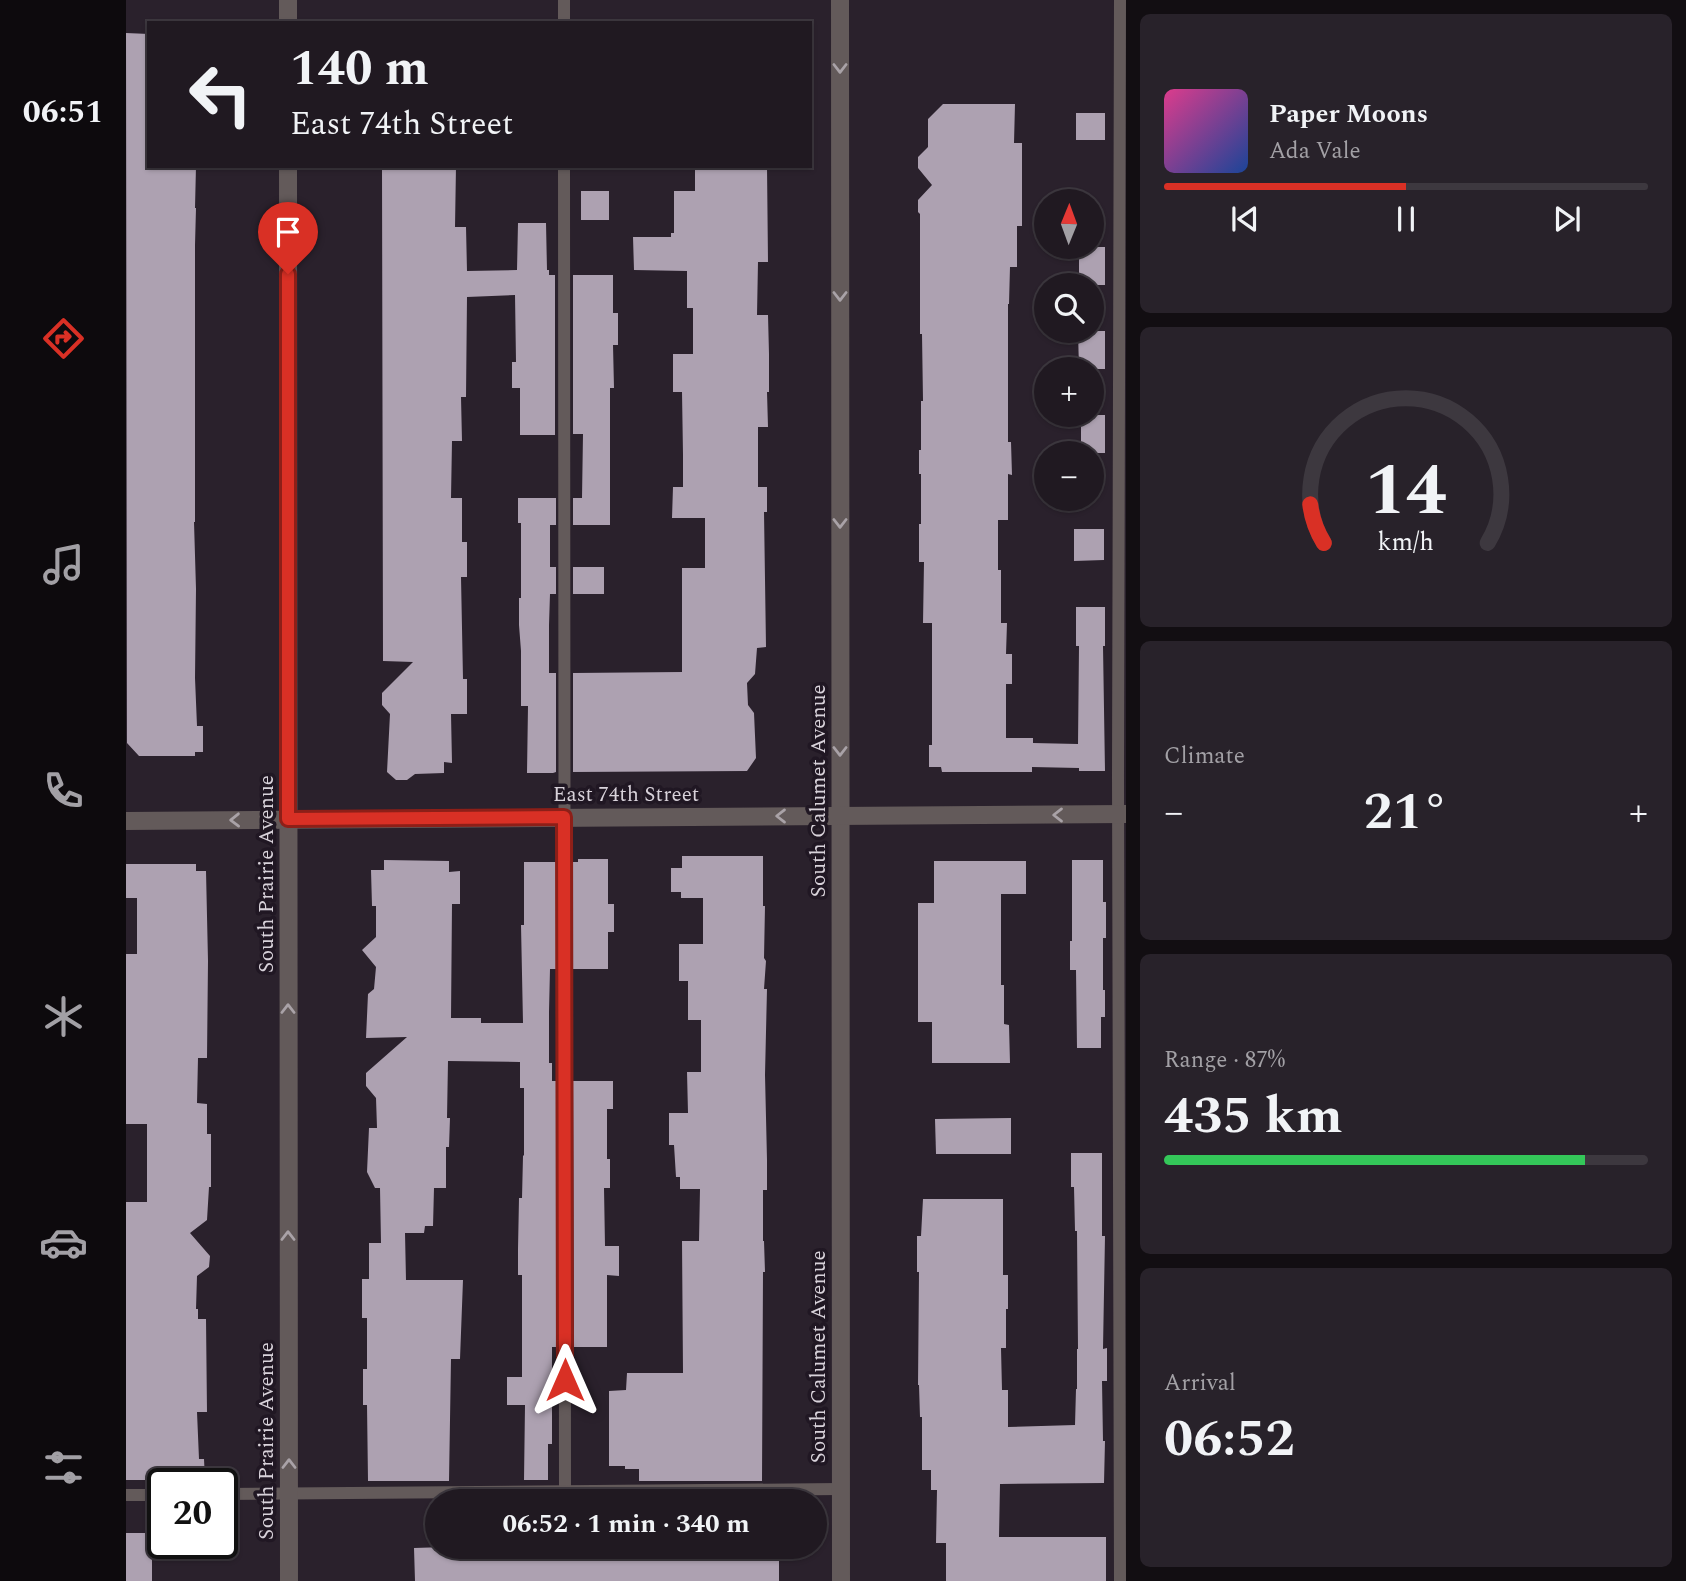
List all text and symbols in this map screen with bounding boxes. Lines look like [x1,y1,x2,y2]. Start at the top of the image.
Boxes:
text: 140 m [290,32,429,107]
icon: left [175,49,266,140]
one-way arrow [832,63,848,74]
text: 06:51 [23,88,103,137]
text: Paper Moons [1269,94,1428,134]
text: East 74th Street [290,100,513,149]
text: Ada Vale [1269,134,1361,169]
north arrow [1034,189,1104,259]
map controls [1034,189,1104,511]
icon: previous [1226,200,1264,238]
icon: pause [1387,200,1425,238]
icon: next [1548,200,1586,238]
pin [258,202,318,274]
icon: arrive [269,213,307,251]
button: search [1034,273,1104,343]
one-way arrow [832,291,848,301]
icon: directions [39,314,88,363]
button: + [1034,357,1104,427]
text: 14 [1365,437,1447,548]
button: − [1034,441,1104,511]
one-way arrow [832,518,848,529]
text: km/h [1378,524,1434,562]
icon: music [39,540,88,589]
street label: South Calumet Avenue [803,684,835,898]
text: Climate [1164,739,1245,774]
one-way arrow [832,746,848,756]
icon: phone [39,766,88,815]
text: 21° [1364,773,1448,852]
street label: South Prairie Avenue [251,775,283,973]
street label: East 74th Street [553,779,699,811]
text: − [1164,784,1183,842]
text: + [1629,784,1648,842]
one-way arrow [1052,807,1063,823]
one-way arrow [776,808,786,824]
one-way arrow [230,812,240,828]
icon: climate [39,992,88,1041]
one-way arrow [280,1003,296,1014]
text: Range · 87% [1164,1043,1285,1078]
text: 435 km [1164,1077,1343,1156]
icon: car [39,1218,88,1267]
one-way arrow [280,1231,296,1241]
street label: South Calumet Avenue [803,1250,835,1464]
street label: South Prairie Avenue [251,1342,283,1540]
position arrow [528,1343,602,1417]
text: Arrival [1164,1366,1236,1401]
text: 06:52 [1164,1400,1295,1479]
icon: filters [39,1443,88,1492]
one-way arrow [281,1458,297,1469]
speed limit sign: 20 [147,1468,238,1559]
text: 06:52 · 1 min · 340 m [502,1504,750,1544]

